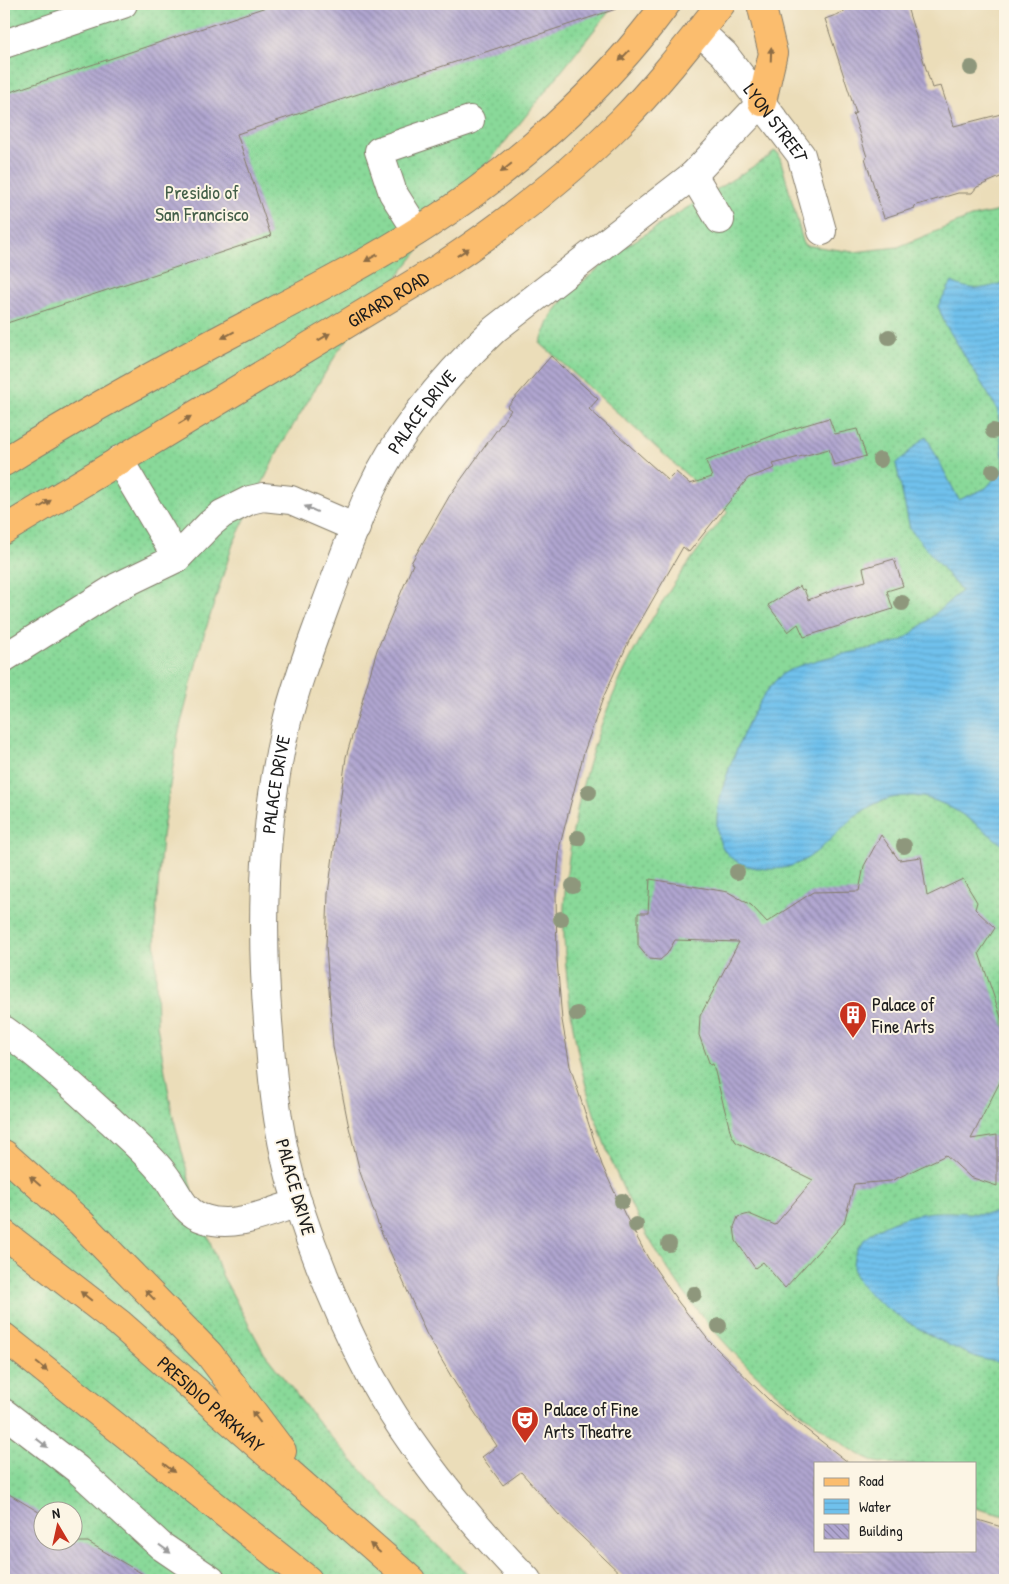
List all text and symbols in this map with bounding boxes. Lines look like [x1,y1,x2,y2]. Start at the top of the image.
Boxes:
one-way arrow [767,46,775,62]
one-way arrow [618,49,630,61]
street label: LYON STREET [738,78,815,165]
one-way arrow [500,162,513,173]
park label: Presidio of San Francisco [155,179,249,227]
one-way arrow [456,248,469,257]
one-way arrow [365,254,378,263]
street label: GIRARD ROAD [342,264,434,334]
one-way arrow [221,331,235,339]
one-way arrow [317,332,330,341]
street label: PALACE DRIVE [381,364,462,458]
one-way arrow [178,416,191,425]
one-way arrow [39,499,52,509]
one-way arrow [304,504,318,512]
street label: PALACE DRIVE [255,732,296,835]
place label: Palace of Fine Arts [871,991,935,1039]
building icon: Palace of Fine Arts [838,1000,868,1039]
street label: PALACE DRIVE [270,1136,322,1239]
one-way arrow [28,1175,41,1186]
one-way arrow [145,1289,157,1301]
one-way arrow [80,1290,93,1301]
street label: PRESIDIO PARKWAY [152,1350,270,1458]
one-way arrow [35,1361,48,1372]
place label: Palace of Fine Arts Theatre [544,1396,639,1444]
theatre icon: Palace of Fine Arts Theatre [510,1405,540,1444]
one-way arrow [251,1411,262,1424]
one-way arrow [35,1437,48,1448]
legend [814,1462,976,1552]
one-way arrow [162,1463,175,1474]
text: Road [859,1470,884,1491]
text: Water [859,1496,891,1517]
north arrow [32,1502,82,1552]
text: N [51,1503,62,1523]
text: Building [859,1520,903,1541]
one-way arrow [368,1543,381,1554]
one-way arrow [158,1544,172,1554]

